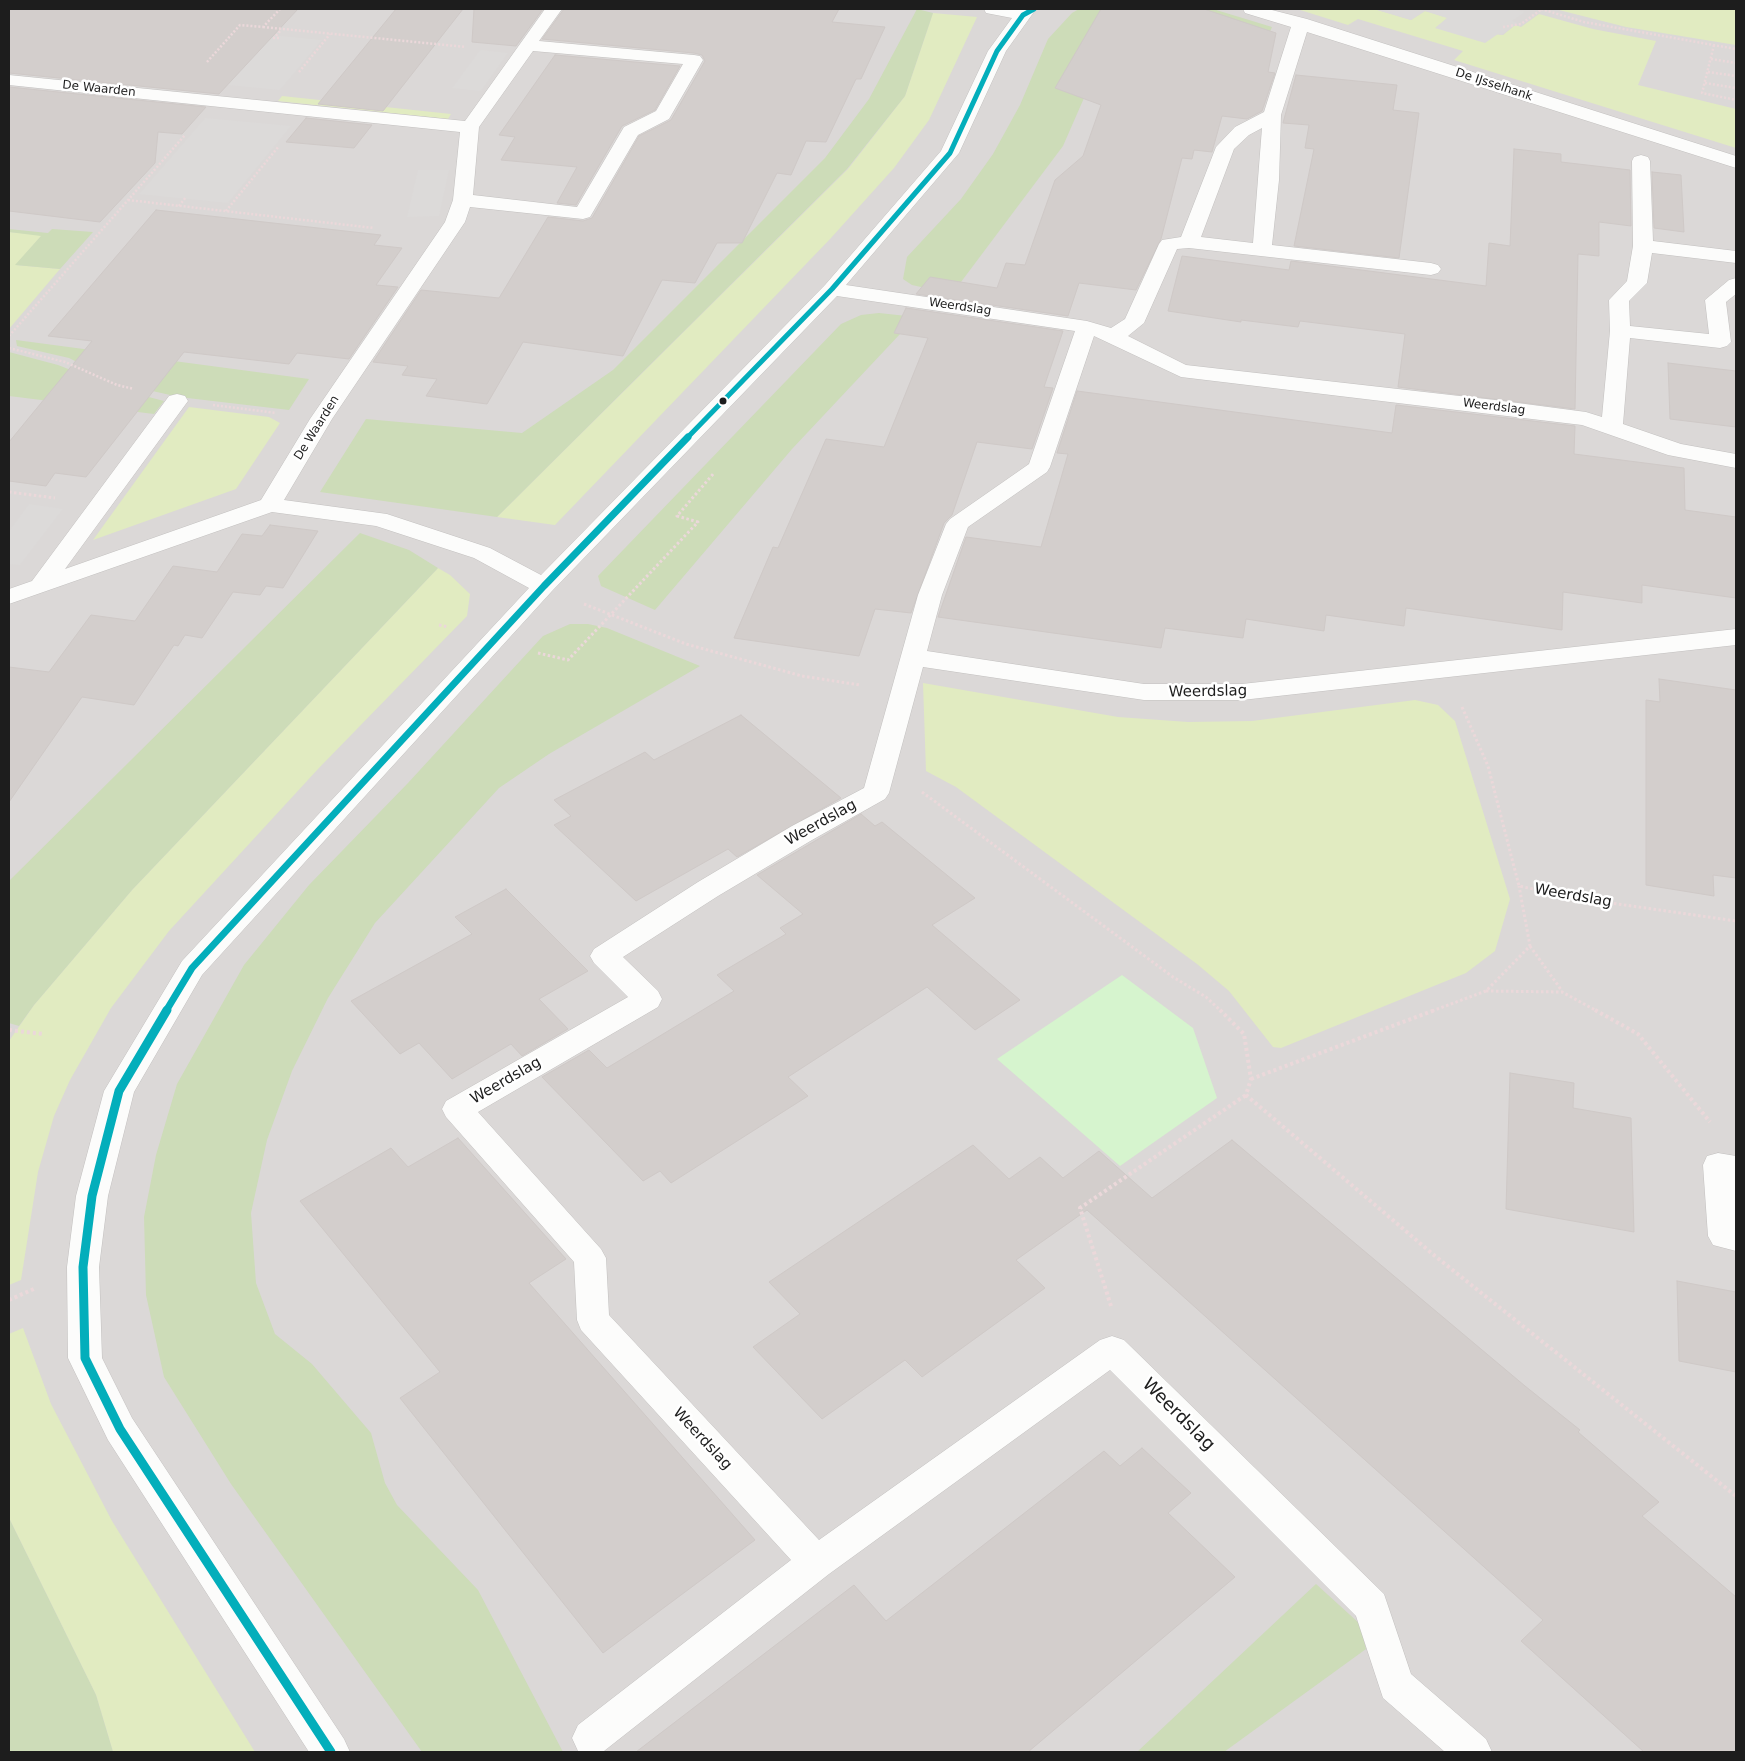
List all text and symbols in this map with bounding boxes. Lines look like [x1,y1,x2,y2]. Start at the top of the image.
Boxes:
street label: De IJsselhank [1454,66,1534,104]
street label: De Waarden [62,78,136,100]
street label: Weerdslag [928,295,992,319]
street label: De Waarden [291,393,343,463]
unlabelled marker [718,396,728,406]
street label: Weerdslag [1462,396,1526,418]
street label: Weerdslag [1169,682,1247,702]
street label: Weerdslag [782,796,860,850]
street label: Weerdslag [1533,880,1613,912]
street label: Weerdslag [467,1054,545,1108]
street label: Weerdslag [1137,1374,1219,1456]
street label: Weerdslag [669,1404,735,1474]

